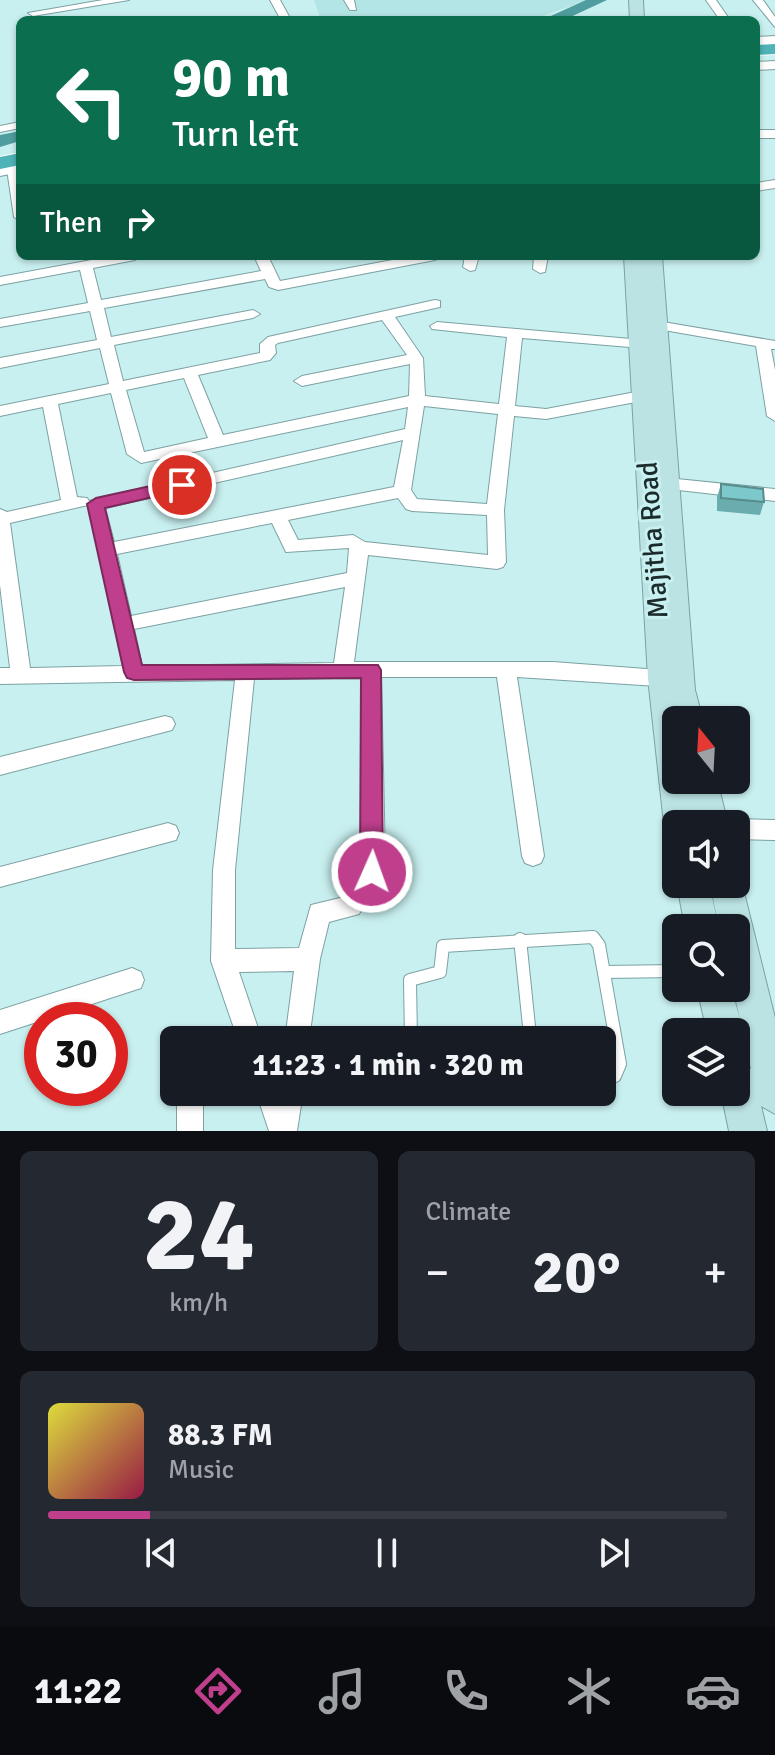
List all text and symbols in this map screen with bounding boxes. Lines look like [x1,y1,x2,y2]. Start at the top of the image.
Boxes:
text: 90 m [172,43,290,112]
icon: left [40,48,144,152]
text: Turn left [172,112,299,157]
icon: right [118,200,162,244]
text: Then [40,204,102,241]
pin [148,451,216,519]
street label: Majitha Road [631,460,675,620]
icon: arrive [160,463,204,507]
north arrow [662,706,750,794]
map controls [662,706,750,1106]
button: sound [662,810,750,898]
position arrow [330,830,414,914]
button: search [662,914,750,1002]
speed limit sign: 30 [24,1002,128,1106]
button: layers [662,1018,750,1106]
text: 11:23 · 1 min · 320 m [252,1047,524,1084]
text: 24 [143,1171,255,1299]
text: Climate [426,1196,511,1228]
text: 20° [532,1236,621,1310]
text: − [426,1246,449,1300]
text: + [703,1246,727,1300]
text: km/h [169,1287,228,1319]
text: 88.3 FM [168,1417,273,1454]
text: Music [168,1454,234,1486]
icon: previous [139,1531,183,1575]
icon: pause [365,1531,409,1575]
icon: next [592,1531,636,1575]
icon: directions [190,1663,246,1719]
icon: music [314,1663,370,1719]
icon: phone [438,1663,494,1719]
icon: climate [561,1663,617,1719]
icon: car [685,1663,741,1719]
text: 11:22 [34,1669,122,1714]

